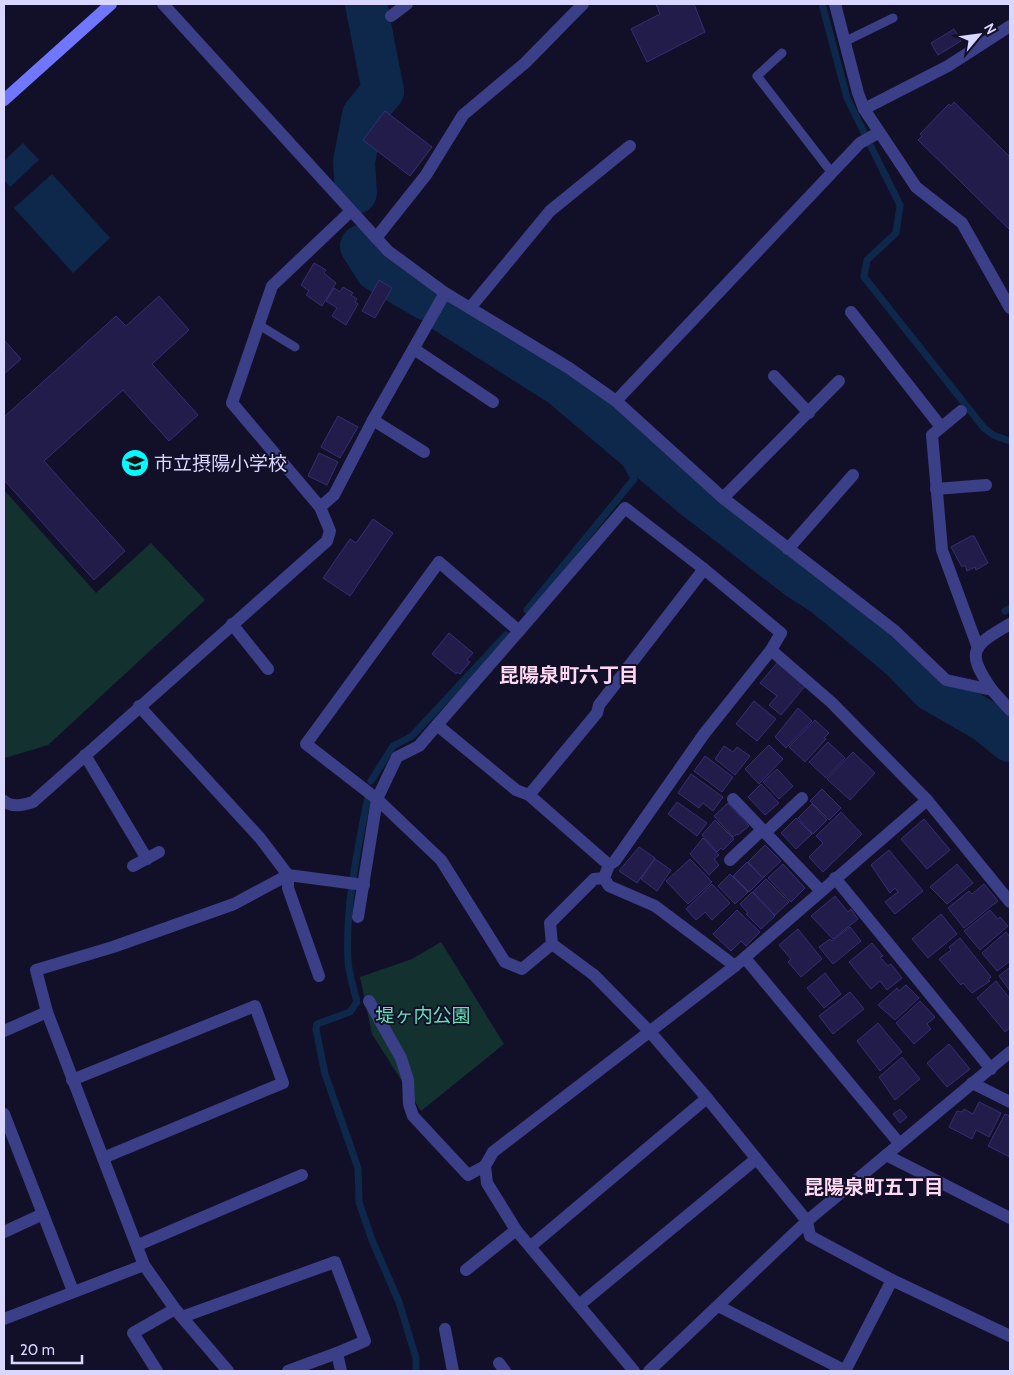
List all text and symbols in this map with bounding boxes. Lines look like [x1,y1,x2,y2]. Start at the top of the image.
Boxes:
north arrow [954,10,1004,60]
text: N [980,20,1001,37]
school or university icon: 市立摂陽小学校 [120,448,150,478]
place label: 市立摂陽小学校 [154,452,287,475]
district label: 昆陽泉町六丁目 [499,663,639,687]
park label: 堤ヶ内公園 [375,1004,471,1027]
district label: 昆陽泉町五丁目 [804,1175,944,1199]
scale bar [12,1332,82,1364]
text: 20 m [20,1341,55,1359]

